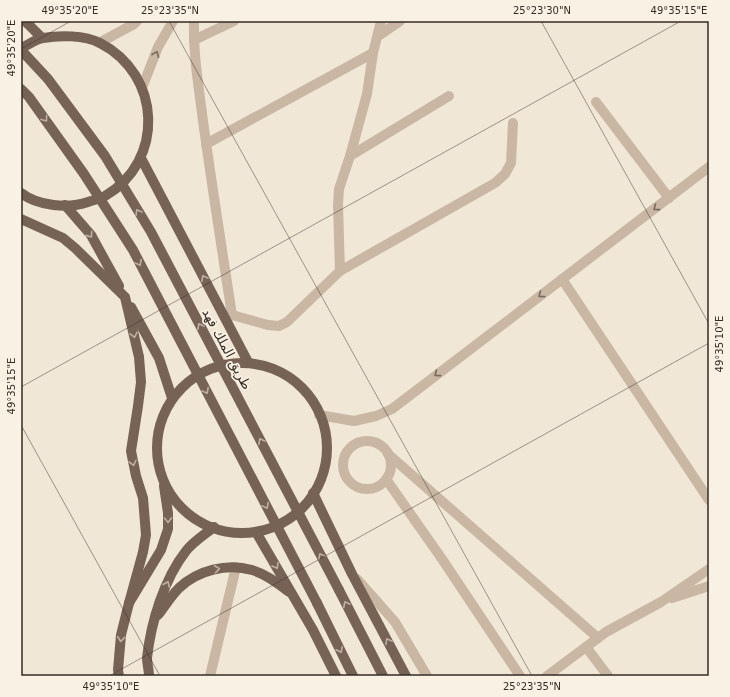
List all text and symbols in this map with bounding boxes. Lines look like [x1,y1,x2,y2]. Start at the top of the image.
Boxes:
text: 49°35'20"E [42,5,98,16]
text: 25°23'35"N [141,5,199,16]
text: 25°23'30"N [513,5,571,16]
text: 49°35'15"E [651,5,707,16]
text: 49°35'20"E [6,20,17,76]
one-way arrow [151,50,159,57]
one-way arrow [40,115,47,122]
one-way arrow [653,203,660,210]
one-way arrow [136,209,143,216]
one-way arrow [85,231,93,238]
one-way arrow [135,259,142,266]
one-way arrow [201,275,209,282]
one-way arrow [538,290,545,298]
street label: طريق الملك فهد [198,306,255,393]
text: 49°35'10"E [714,316,725,372]
one-way arrow [198,323,205,330]
one-way arrow [129,332,137,338]
text: 49°35'15"E [6,358,17,414]
one-way arrow [435,369,442,376]
one-way arrow [201,386,209,394]
one-way arrow [258,438,266,445]
one-way arrow [129,460,137,466]
one-way arrow [261,502,269,509]
one-way arrow [164,517,172,523]
one-way arrow [319,553,326,560]
one-way arrow [271,562,278,569]
one-way arrow [214,565,220,574]
one-way arrow [162,581,170,588]
one-way arrow [344,601,351,608]
one-way arrow [116,636,125,642]
one-way arrow [385,638,392,646]
one-way arrow [336,646,343,654]
text: 49°35'10"E [83,681,139,692]
text: 25°23'35"N [503,681,561,692]

